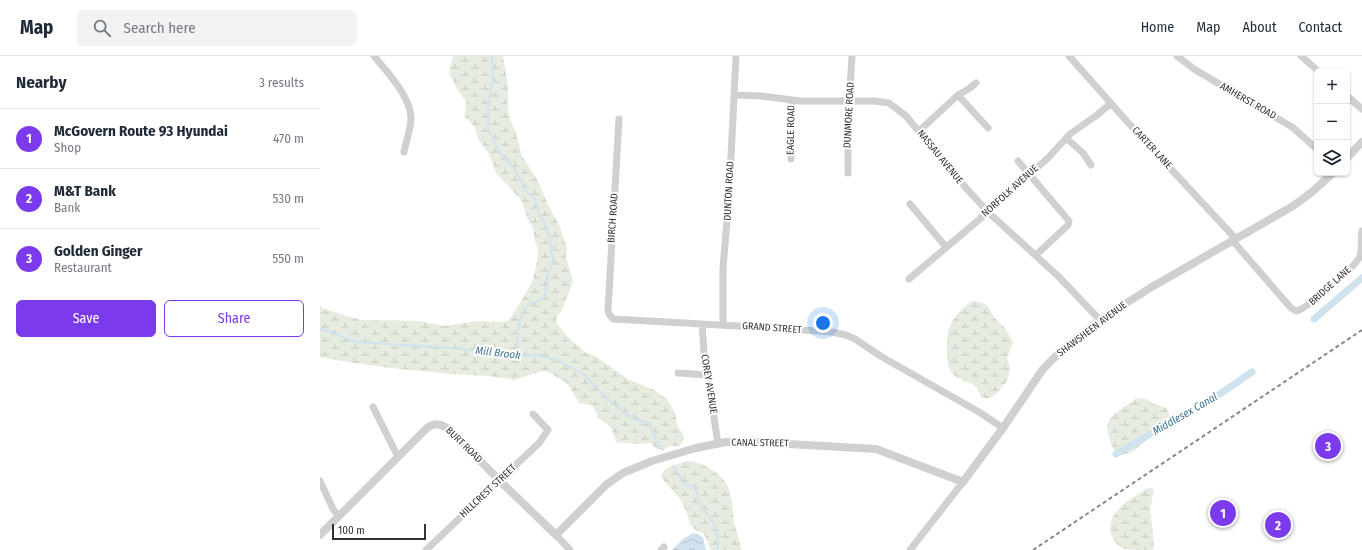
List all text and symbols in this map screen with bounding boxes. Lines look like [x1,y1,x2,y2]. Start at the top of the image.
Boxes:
search box [77,10,357,46]
text: Map [20,16,53,39]
icon: search [91,17,113,39]
text: Search here [123,19,196,37]
text: Home [1141,19,1174,36]
text: Map [1196,19,1220,36]
text: About [1242,19,1277,36]
text: Contact [1299,19,1342,36]
map controls [1314,68,1350,176]
button: + [1314,68,1350,104]
text: Nearby [16,72,67,93]
text: 3 results [259,75,304,90]
street label: AMHERST ROAD [1218,80,1278,122]
street label: DUNMORE ROAD [841,81,857,148]
button: − [1314,104,1350,140]
street label: EAGLE ROAD [785,105,797,155]
text: McGovern Route 93 Hyundai [54,122,228,140]
street label: CARTER LANE [1129,124,1175,172]
street label: NASSAU AVENUE [915,128,966,187]
text: 1 [26,131,32,146]
text: 470 m [273,131,304,146]
text: Shop [54,140,81,155]
button: layers [1314,140,1350,176]
street label: DUNTON ROAD [721,161,737,221]
street label: NORFOLK AVENUE [979,162,1041,220]
text: M&T Bank [54,182,116,200]
text: 2 [26,191,32,206]
text: 530 m [272,191,304,206]
street label: BIRCH ROAD [605,193,621,243]
text: Bank [54,200,80,215]
text: Golden Ginger [54,242,142,260]
text: 3 [26,251,32,266]
text: 550 m [272,251,304,266]
text: Restaurant [54,260,112,275]
street label: BRIDGE LANE [1306,264,1354,308]
street label: SHAWSHEEN AVENUE [1055,299,1129,359]
button: Save [16,300,156,337]
button: Share [164,300,304,337]
your location [813,313,833,333]
street label: GRAND STREET [742,320,802,336]
water label: Mill Brook [475,344,522,362]
street label: COREY AVENUE [698,353,720,415]
water label: Middlesex Canal [1150,390,1220,438]
street label: BURT ROAD [443,425,485,465]
pin: 3 [1315,431,1341,461]
street label: CANAL STREET [731,437,789,450]
street label: HILLCREST STREET [457,462,519,520]
pin: 1 [1210,498,1236,528]
pin: 2 [1265,510,1291,540]
scale bar [332,522,426,541]
text: 100 m [338,524,365,537]

